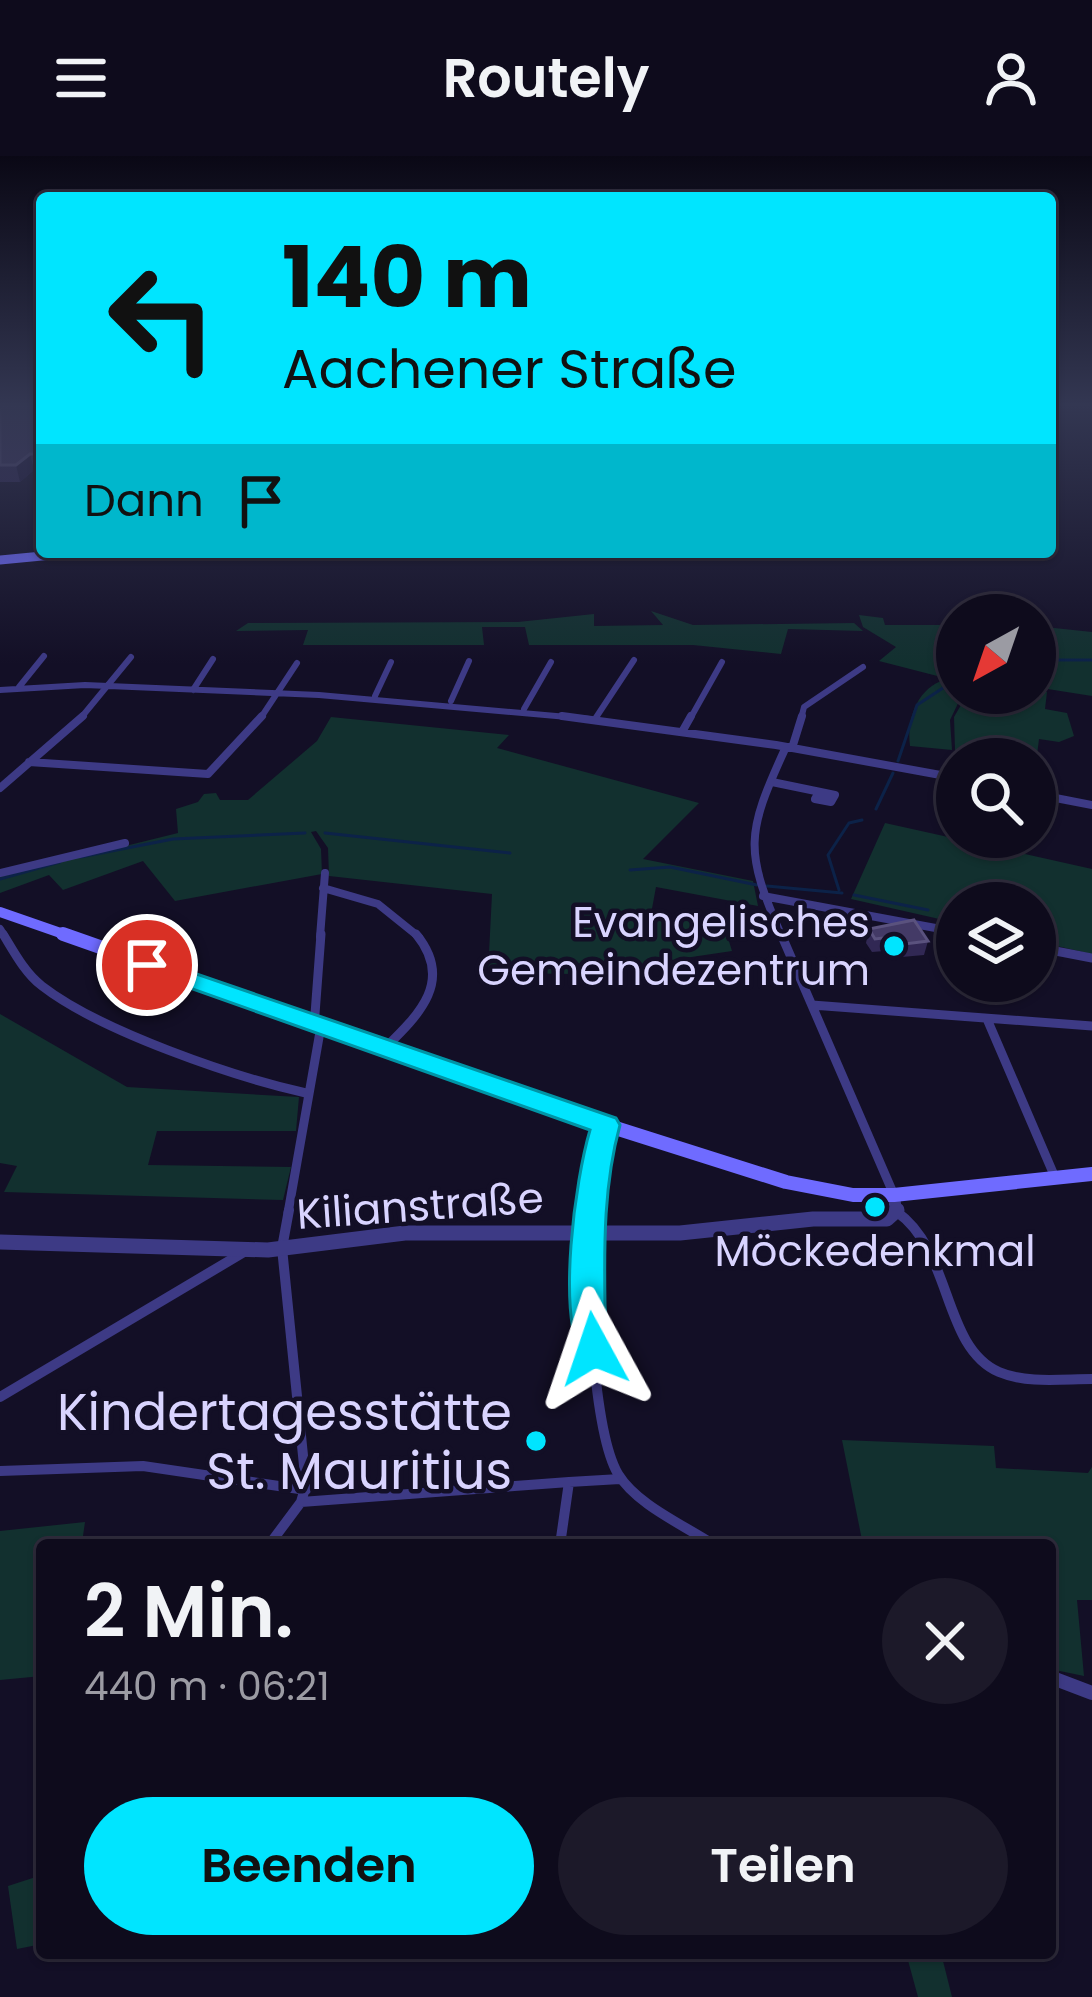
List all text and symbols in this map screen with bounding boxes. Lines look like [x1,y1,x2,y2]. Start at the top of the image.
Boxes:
text: Routely [443,40,649,116]
icon: menu [48,45,114,111]
icon: person [978,45,1044,111]
text: 140 m [282,219,532,336]
icon: left [84,240,240,396]
text: Aachener Straße [282,331,737,407]
icon: arrive [228,468,294,534]
text: Dann [84,469,204,532]
north arrow [936,594,1056,714]
map controls [936,594,1056,1002]
button: search [936,738,1056,858]
button: layers [936,882,1056,1002]
place label: Evangelisches Gemeindezentrum [477,893,870,1000]
pin [96,914,198,1016]
icon: arrive [114,932,180,998]
marker: Evangelisches Gemeindezentrum [881,933,907,959]
street label: Kilianstraße [295,1168,545,1244]
marker: Möckedenkmal [862,1194,888,1220]
place label: Möckedenkmal [714,1222,1036,1281]
position arrow [531,1286,657,1412]
place label: Kindertagesstätte St. Mauritius [57,1376,512,1507]
marker: Kindertagesstätte St. Mauritius [523,1428,549,1454]
text: 2 Min. [84,1561,294,1662]
button: close [882,1578,1008,1704]
text: 440 m · 06:21 [84,1659,330,1714]
button: Beenden [84,1797,534,1935]
button: Teilen [558,1797,1008,1935]

